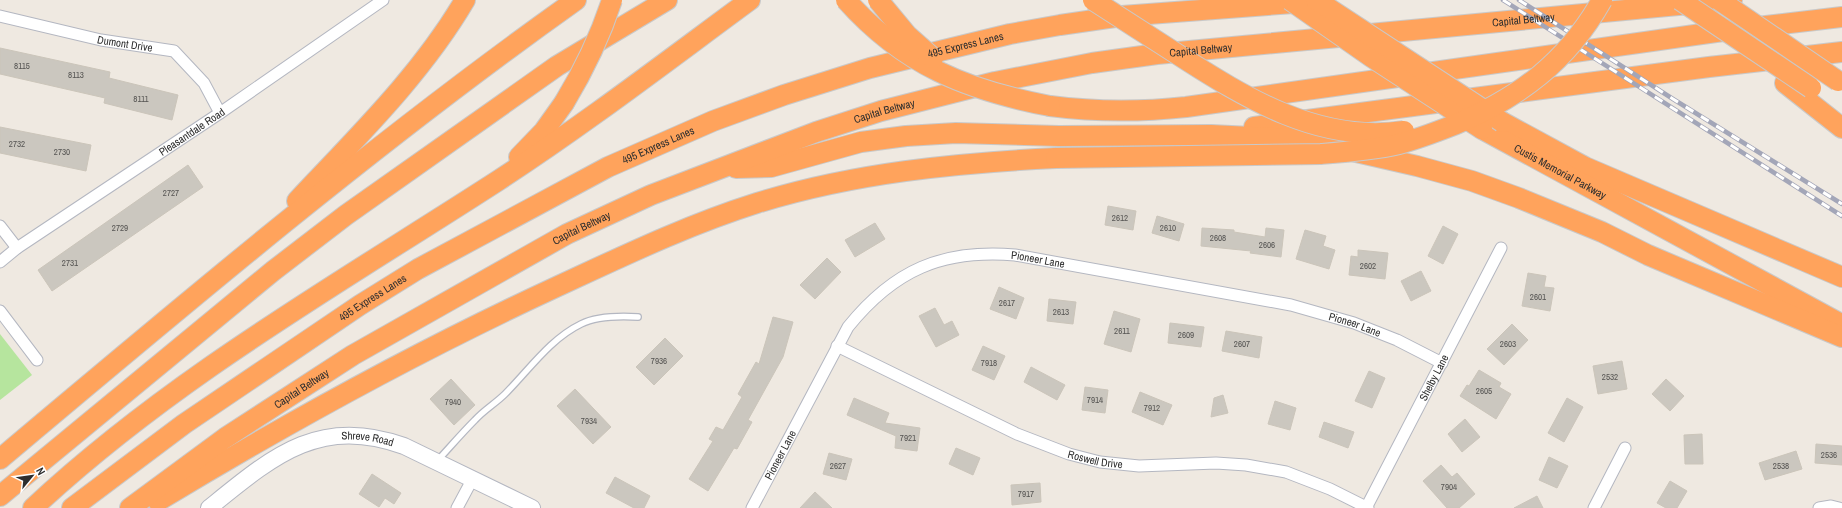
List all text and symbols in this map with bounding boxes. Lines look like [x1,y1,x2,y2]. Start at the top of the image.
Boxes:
street label: Capital Beltway [1491,10,1556,30]
street label: 495 Express Lanes [926,29,1005,61]
street label: Dumont Drive [96,32,154,55]
street label: Capital Beltway [1169,40,1233,60]
house number: 8115 [14,60,30,72]
house number: 8113 [68,69,84,81]
house number: 8111 [133,93,149,105]
street label: Capital Beltway [852,96,917,126]
street label: Pleasantdale Road [156,105,228,159]
street label: 495 Express Lanes [620,123,697,167]
house number: 2732 [9,138,25,150]
street label: Custis Memorial Parkway [1512,141,1609,202]
house number: 2730 [54,146,70,158]
house number: 2727 [163,187,179,199]
street label: Capital Beltway [550,208,613,248]
house number: 2612 [1112,212,1128,224]
house number: 2729 [112,222,128,234]
house number: 2610 [1160,222,1176,234]
house number: 2608 [1210,232,1226,244]
house number: 2606 [1259,239,1275,251]
street label: Pioneer Lane [1011,248,1066,271]
house number: 2731 [62,257,78,269]
house number: 2602 [1360,260,1376,272]
street label: 495 Express Lanes [336,271,409,324]
house number: 2601 [1530,291,1546,303]
house number: 2617 [999,297,1015,309]
house number: 2613 [1053,306,1069,318]
street label: Pioneer Lane [1327,309,1383,340]
house number: 2611 [1114,325,1130,337]
house number: 2609 [1178,329,1194,341]
house number: 2607 [1234,338,1250,350]
house number: 2603 [1500,338,1516,350]
street label: Shelby Lane [1416,352,1452,403]
house number: 7936 [651,355,667,367]
house number: 7918 [981,357,997,369]
street label: Capital Beltway [271,365,332,411]
house number: 2532 [1602,371,1618,383]
house number: 2605 [1476,385,1492,397]
house number: 7914 [1087,394,1103,406]
house number: 7940 [445,396,461,408]
house number: 7912 [1144,402,1160,414]
house number: 7934 [581,415,597,427]
street label: Shreve Road [341,428,395,449]
street label: Pioneer Lane [761,428,799,482]
house number: 7921 [900,432,916,444]
street label: Roswell Drive [1066,447,1123,471]
house number: 2536 [1821,449,1837,461]
north arrow [12,456,52,496]
house number: 2627 [830,460,846,472]
house number: 2538 [1773,460,1789,472]
text: N [33,465,48,477]
house number: 7904 [1441,481,1457,493]
house number: 7917 [1018,488,1034,500]

